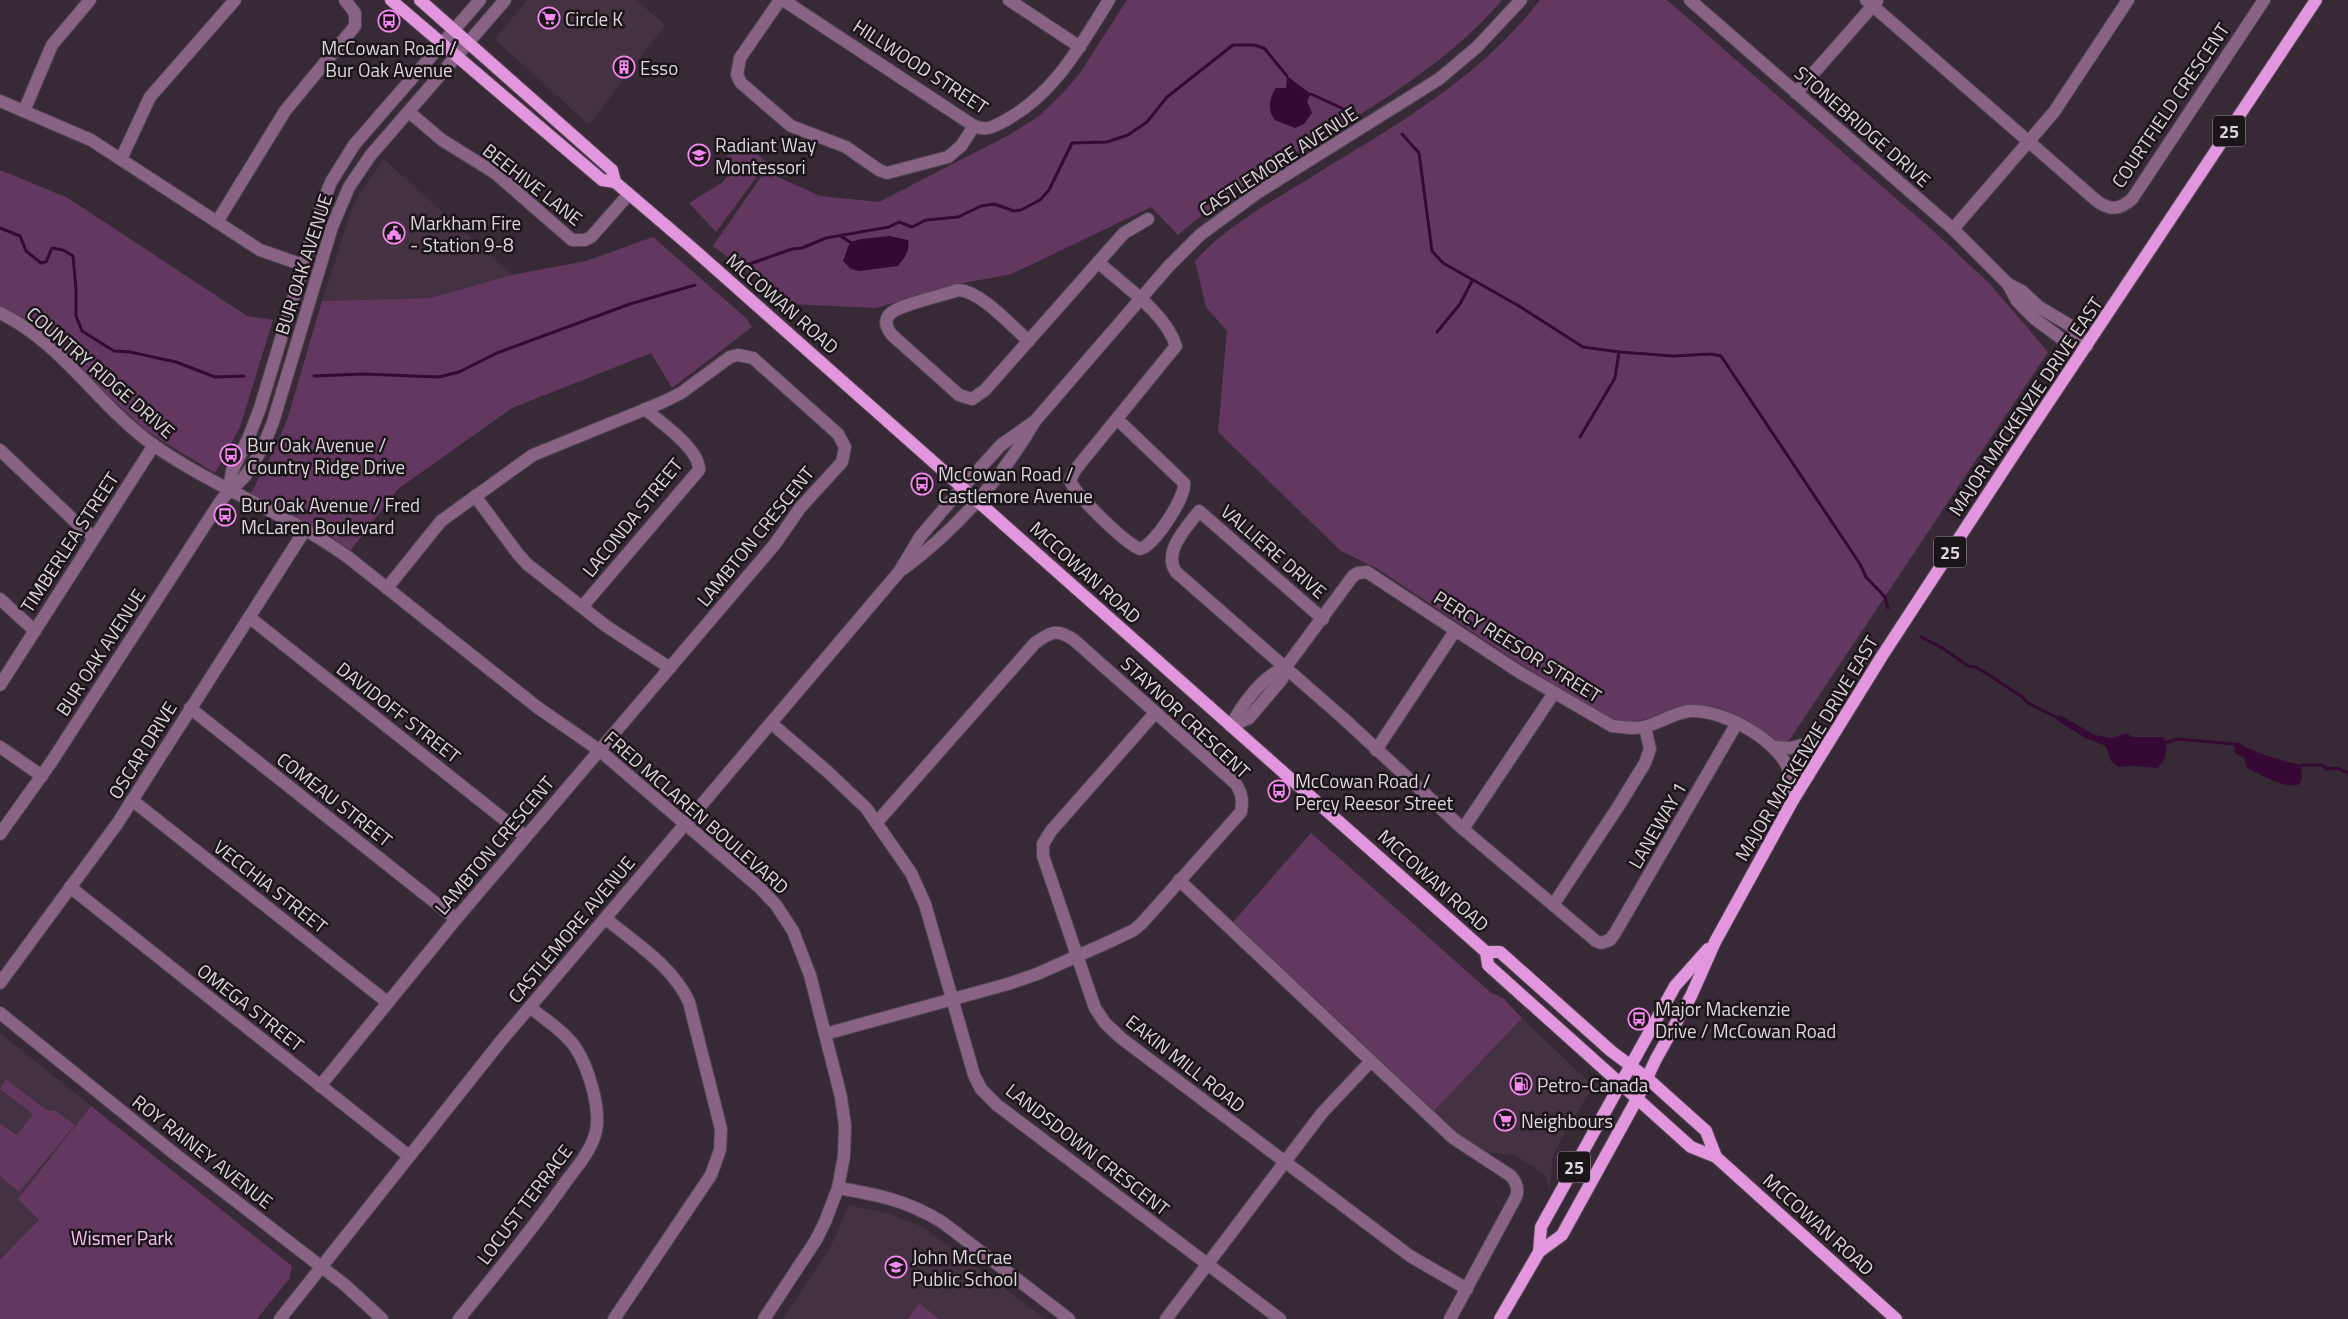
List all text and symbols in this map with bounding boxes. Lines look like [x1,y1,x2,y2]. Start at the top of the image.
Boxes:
place label: Circle K [565,4,623,33]
supermarket icon: Circle K [537,6,561,30]
bus stop icon: McCowan Road / Bur Oak Avenue [377,9,401,33]
street label: HILLWOOD STREET [848,11,994,121]
street label: COURTFIELD CRESCENT [2104,17,2236,193]
place label: McCowan Road / Bur Oak Avenue [321,33,457,84]
place label: Esso [640,53,678,82]
building icon: Esso [612,55,636,79]
street label: STONEBRIDGE DRIVE [1788,58,1938,194]
street label: CASTLEMORE AVENUE [1193,99,1363,223]
road number: 25 [2213,115,2245,146]
place label: Radiant Way Montessori [715,130,816,181]
street label: BEEHIVE LANE [477,136,589,232]
school or university icon: Radiant Way Montessori [687,143,711,167]
street label: BUR OAK AVENUE [267,190,339,338]
place label: Markham Fire - Station 9-8 [410,208,521,259]
public building icon: Markham Fire - Station 9-8 [382,221,406,245]
street label: MCCOWAN ROAD [720,246,846,360]
street label: MAJOR MACKENZIE DRIVE EAST [1941,291,2109,521]
street label: COUNTRY RIDGE DRIVE [20,299,182,445]
place label: Bur Oak Avenue / Country Ridge Drive [247,430,405,481]
bus stop icon: Bur Oak Avenue / Country Ridge Drive [219,443,243,467]
street label: LACONDA STREET [575,451,689,583]
street label: LAMBTON CRESCENT [689,459,821,613]
place label: McCowan Road / Castlemore Avenue [938,459,1093,510]
street label: TIMBERLEA STREET [13,466,125,618]
bus stop icon: McCowan Road / Castlemore Avenue [910,472,934,496]
place label: Bur Oak Avenue / Fred McLaren Boulevard [241,490,420,541]
street label: VALLIERE DRIVE [1215,497,1333,605]
bus stop icon: Bur Oak Avenue / Fred McLaren Boulevard [213,503,237,527]
street label: MCCOWAN ROAD [1024,514,1148,630]
road number: 25 [1934,536,1966,568]
street label: BUR OAK AVENUE [48,583,152,721]
street label: PERCY REESOR STREET [1429,583,1607,709]
street label: MAJOR MACKENZIE DRIVE EAST [1727,630,1885,866]
street label: STAYNOR CRESCENT [1115,649,1257,785]
street label: DAVIDOFF STREET [331,654,467,770]
street label: OSCAR DRIVE [100,695,184,805]
street label: FRED MCLAREN BOULEVARD [598,723,796,901]
street label: COMEAU STREET [271,745,399,853]
place label: McCowan Road / Percy Reesor Street [1295,766,1453,817]
street label: LAMBTON CRESCENT [427,769,561,921]
street label: LANEWAY 1 [1621,776,1693,874]
bus stop icon: McCowan Road / Percy Reesor Street [1267,779,1291,803]
street label: MCCOWAN ROAD [1372,822,1496,938]
street label: VECCHIA STREET [208,832,334,940]
street label: CASTLEMORE AVENUE [501,849,641,1009]
street label: OMEGA STREET [191,956,311,1058]
place label: Major Mackenzie Drive / McCowan Road [1655,994,1836,1045]
street label: EAKIN MILL ROAD [1120,1007,1252,1119]
bus stop icon: Major Mackenzie Drive / McCowan Road [1627,1007,1651,1031]
place label: Petro-Canada [1537,1070,1649,1099]
fuel station icon: Petro-Canada [1509,1072,1533,1096]
street label: LANDSDOWN CRESCENT [1000,1076,1176,1222]
street label: ROY RAINEY AVENUE [127,1087,279,1215]
place label: Neighbours [1521,1106,1613,1135]
supermarket icon: Neighbours [1493,1108,1517,1132]
street label: LOCUST TERRACE [469,1138,579,1270]
road number: 25 [1558,1152,1590,1182]
street label: MCCOWAN ROAD [1757,1166,1881,1282]
park label: Wismer Park [71,1223,173,1252]
place label: John McCrae Public School [912,1242,1018,1293]
school or university icon: John McCrae Public School [884,1255,908,1279]

